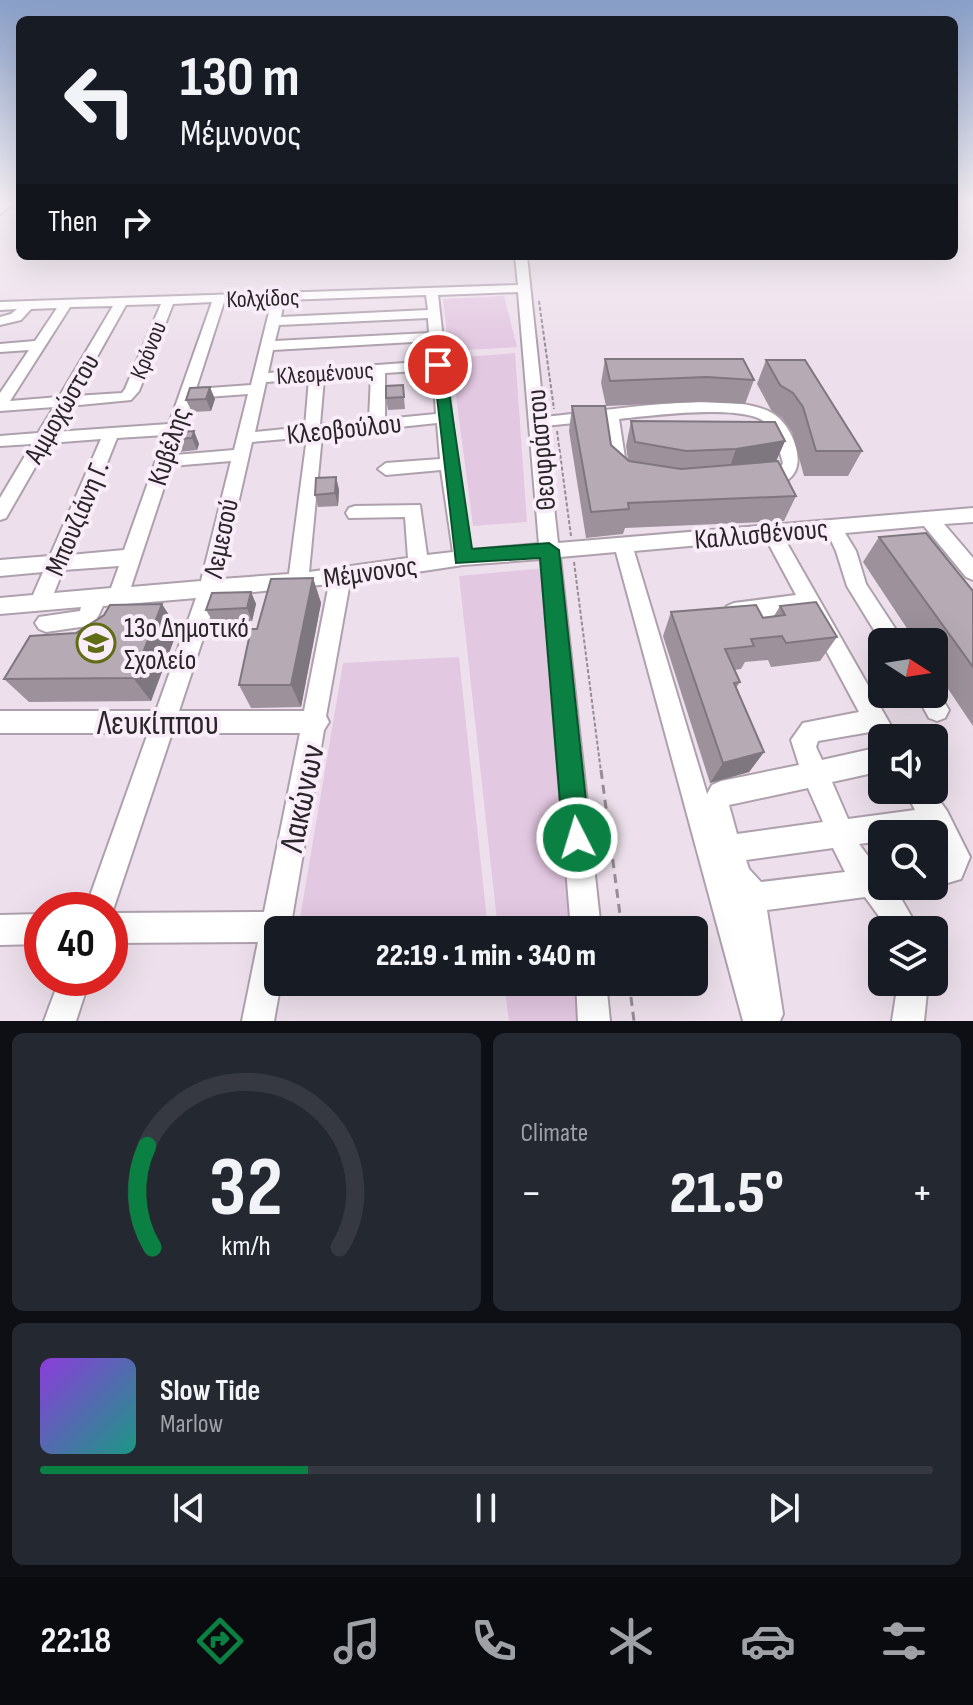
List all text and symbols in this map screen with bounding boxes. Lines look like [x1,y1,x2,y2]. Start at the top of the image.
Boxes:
text: 130 m [180,45,300,112]
icon: left [48,48,152,152]
text: Μέμνονος [180,113,301,156]
icon: right [114,200,158,244]
text: Then [48,204,98,240]
street label: Κολχίδος [226,283,300,314]
street label: Κρόνου [124,317,173,383]
pin [404,331,472,399]
icon: arrive [416,343,460,387]
street label: Αμμοχώστου [17,348,107,470]
street label: Κλεομένους [275,356,375,391]
street label: Θεοφράστου [520,388,563,512]
street label: Κυβέλης [141,403,198,490]
street label: Κλεοβούλου [285,407,403,452]
street label: Μπουζιάνη Γ. [38,456,116,581]
street label: Λεμεσού [197,496,246,582]
street label: Καλλισθένους [693,512,829,557]
street label: Μέμνονος [321,550,419,595]
place label: 13ο Δημοτικό Σχολείο [124,612,249,677]
school or university icon: 13ο Δημοτικό Σχολείο [75,622,117,664]
north arrow [868,628,948,708]
map controls [868,628,948,996]
street label: Λευκίππου [96,703,219,744]
button: sound [868,724,948,804]
street label: Λακώνων [271,741,334,857]
position arrow [535,796,619,880]
button: search [868,820,948,900]
speed limit sign: 40 [24,892,128,996]
button: layers [868,916,948,996]
text: 22:19 · 1 min · 340 m [376,938,596,974]
text: Climate [521,1118,588,1149]
text: 32 [209,1139,283,1239]
text: 21.5° [670,1158,784,1230]
text: − [521,1167,542,1220]
text: + [911,1167,933,1220]
text: km/h [222,1229,271,1264]
text: Slow Tide [160,1373,260,1409]
text: Marlow [160,1409,223,1440]
icon: previous [167,1486,211,1530]
icon: pause [464,1486,508,1530]
icon: next [762,1486,806,1530]
icon: directions [192,1613,248,1669]
icon: music [329,1613,385,1669]
icon: phone [466,1613,522,1669]
icon: climate [603,1613,659,1669]
icon: car [740,1613,796,1669]
icon: filters [876,1613,932,1669]
text: 22:18 [40,1620,111,1663]

